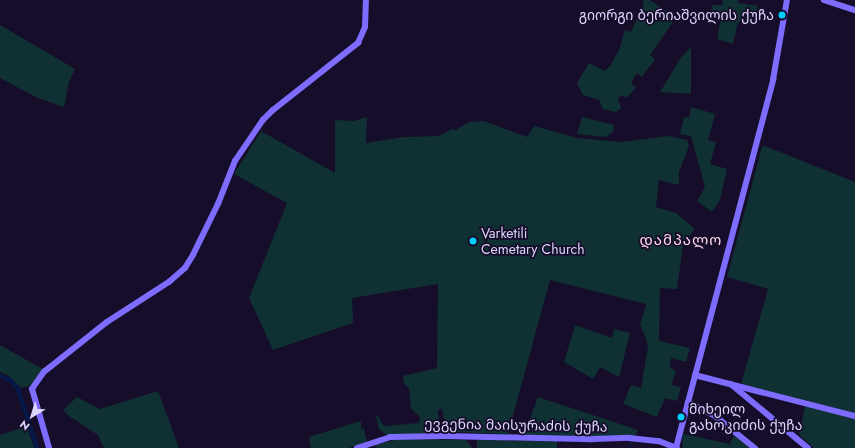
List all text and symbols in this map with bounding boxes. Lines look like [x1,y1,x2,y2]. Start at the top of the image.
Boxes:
place label: გიორგი ბერიაშვილის ქუჩა [579,7,774,23]
marker: გიორგი ბერიაშვილის ქუჩა [777,10,787,20]
place label: Varketili Cemetary Church [481,225,585,258]
district label: დამპალო [640,232,722,250]
marker: Varketili Cemetary Church [468,236,478,246]
north arrow [12,396,52,436]
place label: მიხეილ გახოკიძის ქუჩა [689,401,802,434]
marker: მიხეილ გახოკიძის ქუჩა [676,412,686,422]
street label: ევგენია მაისურაძის ქუჩა [424,415,608,435]
text: N [16,416,33,434]

